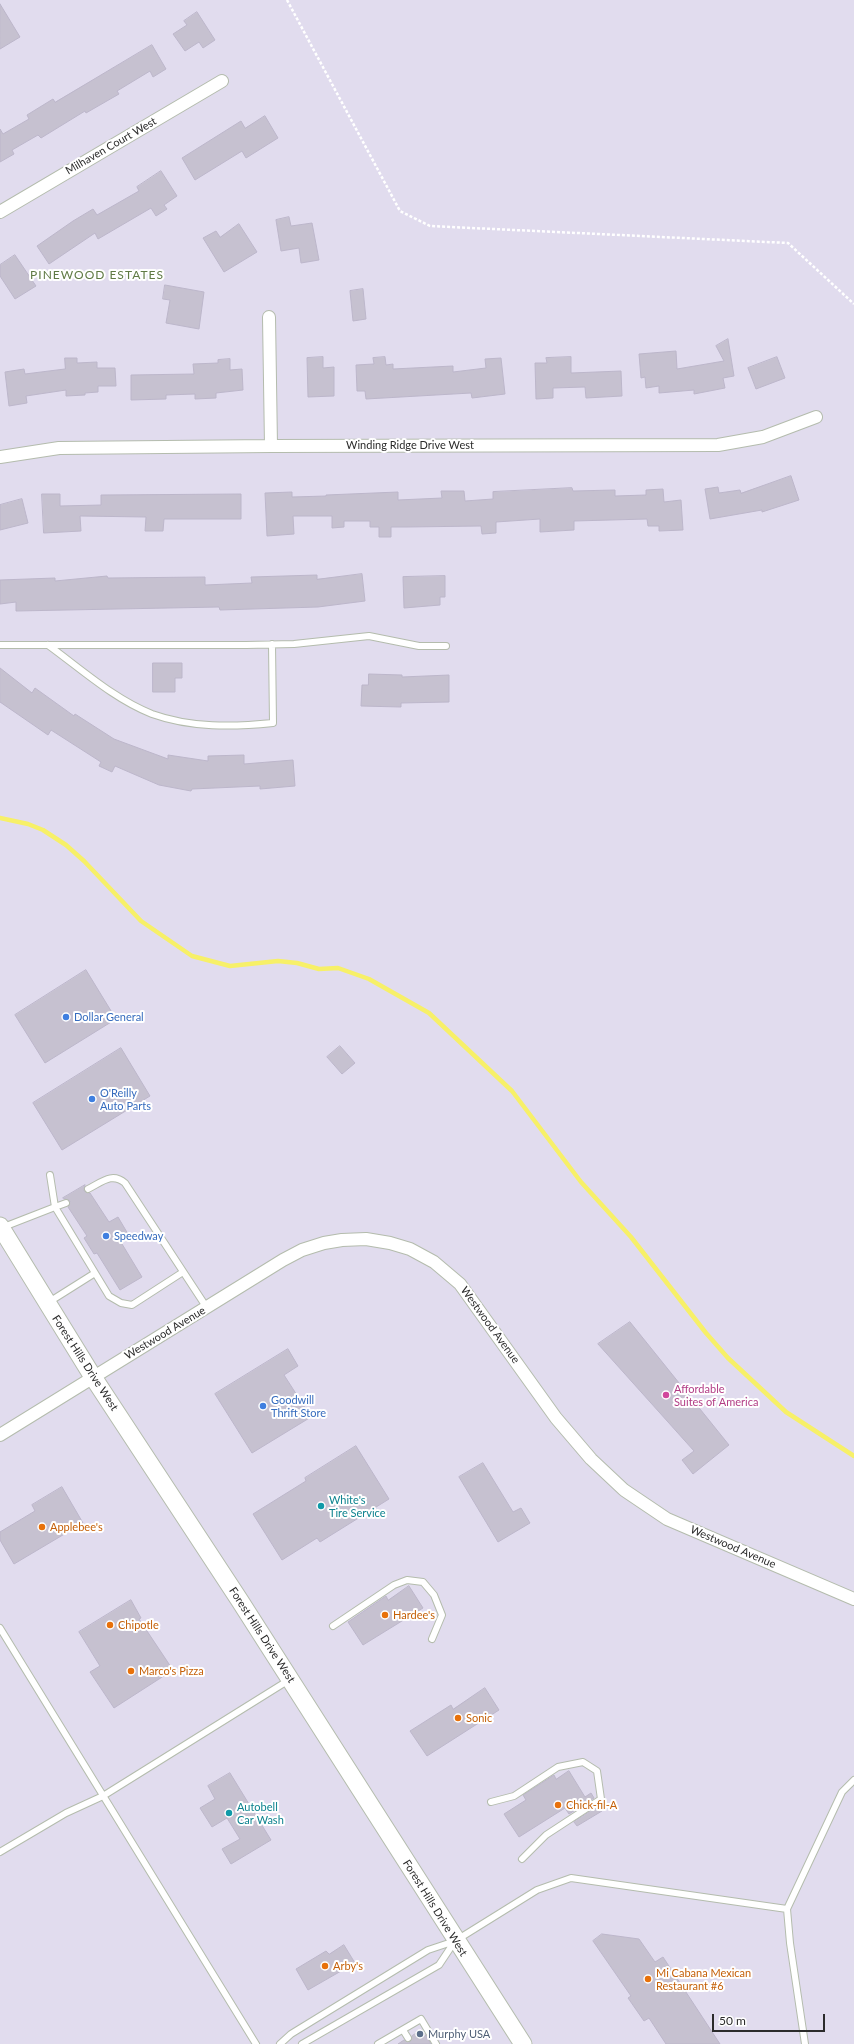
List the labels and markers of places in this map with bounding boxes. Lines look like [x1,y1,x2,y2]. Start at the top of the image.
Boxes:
place label: Dollar General [74,1010,144,1024]
marker: Dollar General [61,1012,71,1022]
place label: O'Reilly Auto Parts [100,1086,151,1112]
marker: O'Reilly Auto Parts [87,1094,97,1104]
place label: Speedway [114,1229,163,1243]
marker: Speedway [101,1231,111,1241]
place label: Affordable Suites of America [674,1382,758,1408]
marker: Affordable Suites of America [661,1390,671,1400]
place label: Goodwill Thrift Store [271,1393,326,1419]
marker: Goodwill Thrift Store [258,1401,268,1411]
place label: White's Tire Service [329,1493,386,1519]
marker: White's Tire Service [316,1501,326,1511]
place label: Applebee's [50,1520,103,1534]
marker: Applebee's [37,1522,47,1532]
place label: Hardee's [393,1608,435,1622]
marker: Hardee's [380,1610,390,1620]
place label: Chipotle [118,1618,159,1632]
marker: Chipotle [105,1620,115,1630]
place label: Marco's Pizza [139,1664,204,1678]
marker: Marco's Pizza [126,1666,136,1676]
place label: Sonic [466,1711,492,1725]
marker: Sonic [453,1713,463,1723]
place label: Chick-fil-A [566,1798,617,1812]
place label: Autobell Car Wash [237,1800,284,1826]
marker: Chick-fil-A [553,1800,563,1810]
marker: Autobell Car Wash [224,1808,234,1818]
place label: Arby's [333,1959,363,1973]
marker: Arby's [320,1961,330,1971]
place label: Mi Cabana Mexican Restaurant #6 [656,1966,751,1992]
marker: Mi Cabana Mexican Restaurant #6 [643,1974,653,1984]
place label: Murphy USA [428,2027,490,2041]
marker: Murphy USA [415,2029,425,2039]

